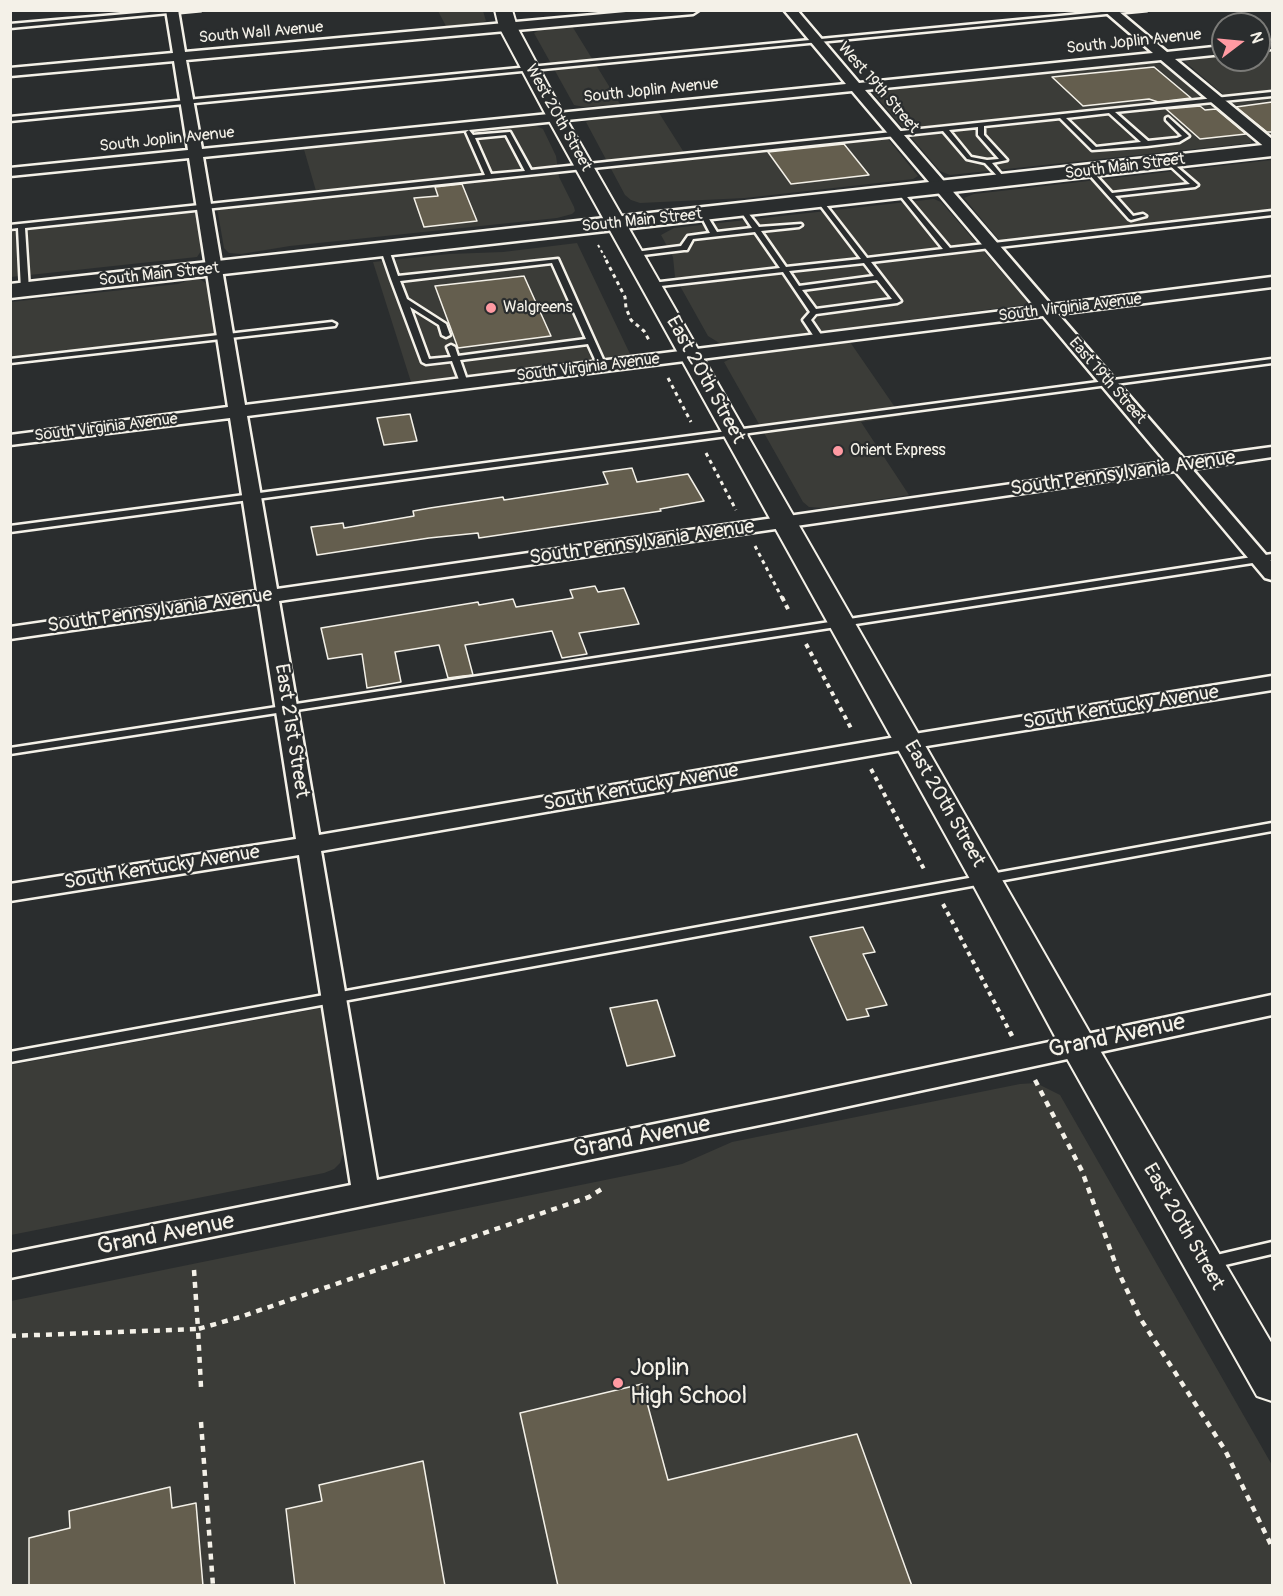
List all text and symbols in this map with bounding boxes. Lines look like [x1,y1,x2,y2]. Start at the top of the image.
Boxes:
north arrow [1211,12,1271,72]
street label: South Wall Avenue [198,18,324,48]
street label: South Joplin Avenue [1066,25,1202,59]
text: N [1245,30,1267,46]
street label: West 19th Street [833,39,923,137]
street label: West 20th Street [521,61,595,175]
street label: South Joplin Avenue [583,74,719,108]
street label: South Joplin Avenue [99,123,235,157]
street label: South Main Street [1064,150,1186,184]
street label: South Main Street [581,205,703,237]
street label: South Main Street [98,259,220,291]
street label: South Virginia Avenue [997,290,1143,326]
place label: Walgreens [503,298,573,318]
marker: Walgreens [484,301,498,315]
street label: East 20th Street [660,312,750,448]
street label: East 19th Street [1064,334,1150,428]
street label: South Virginia Avenue [515,350,661,386]
street label: South Virginia Avenue [33,410,179,446]
place label: Orient Express [850,441,946,461]
marker: Orient Express [831,444,845,458]
street label: South Pennsylvania Avenue [1009,446,1237,502]
street label: South Pennsylvania Avenue [528,515,756,571]
street label: South Pennsylvania Avenue [46,583,274,639]
street label: East 21st Street [269,662,313,800]
street label: South Kentucky Avenue [1021,681,1221,735]
street label: East 20th Street [898,737,990,871]
street label: South Kentucky Avenue [541,759,741,817]
street label: South Kentucky Avenue [62,841,262,895]
street label: Grand Avenue [1046,1008,1188,1066]
street label: Grand Avenue [571,1111,713,1165]
street label: East 20th Street [1137,1160,1229,1294]
street label: Grand Avenue [95,1208,237,1262]
place label: Joplin High School [630,1355,747,1411]
marker: Joplin High School [611,1376,625,1390]

